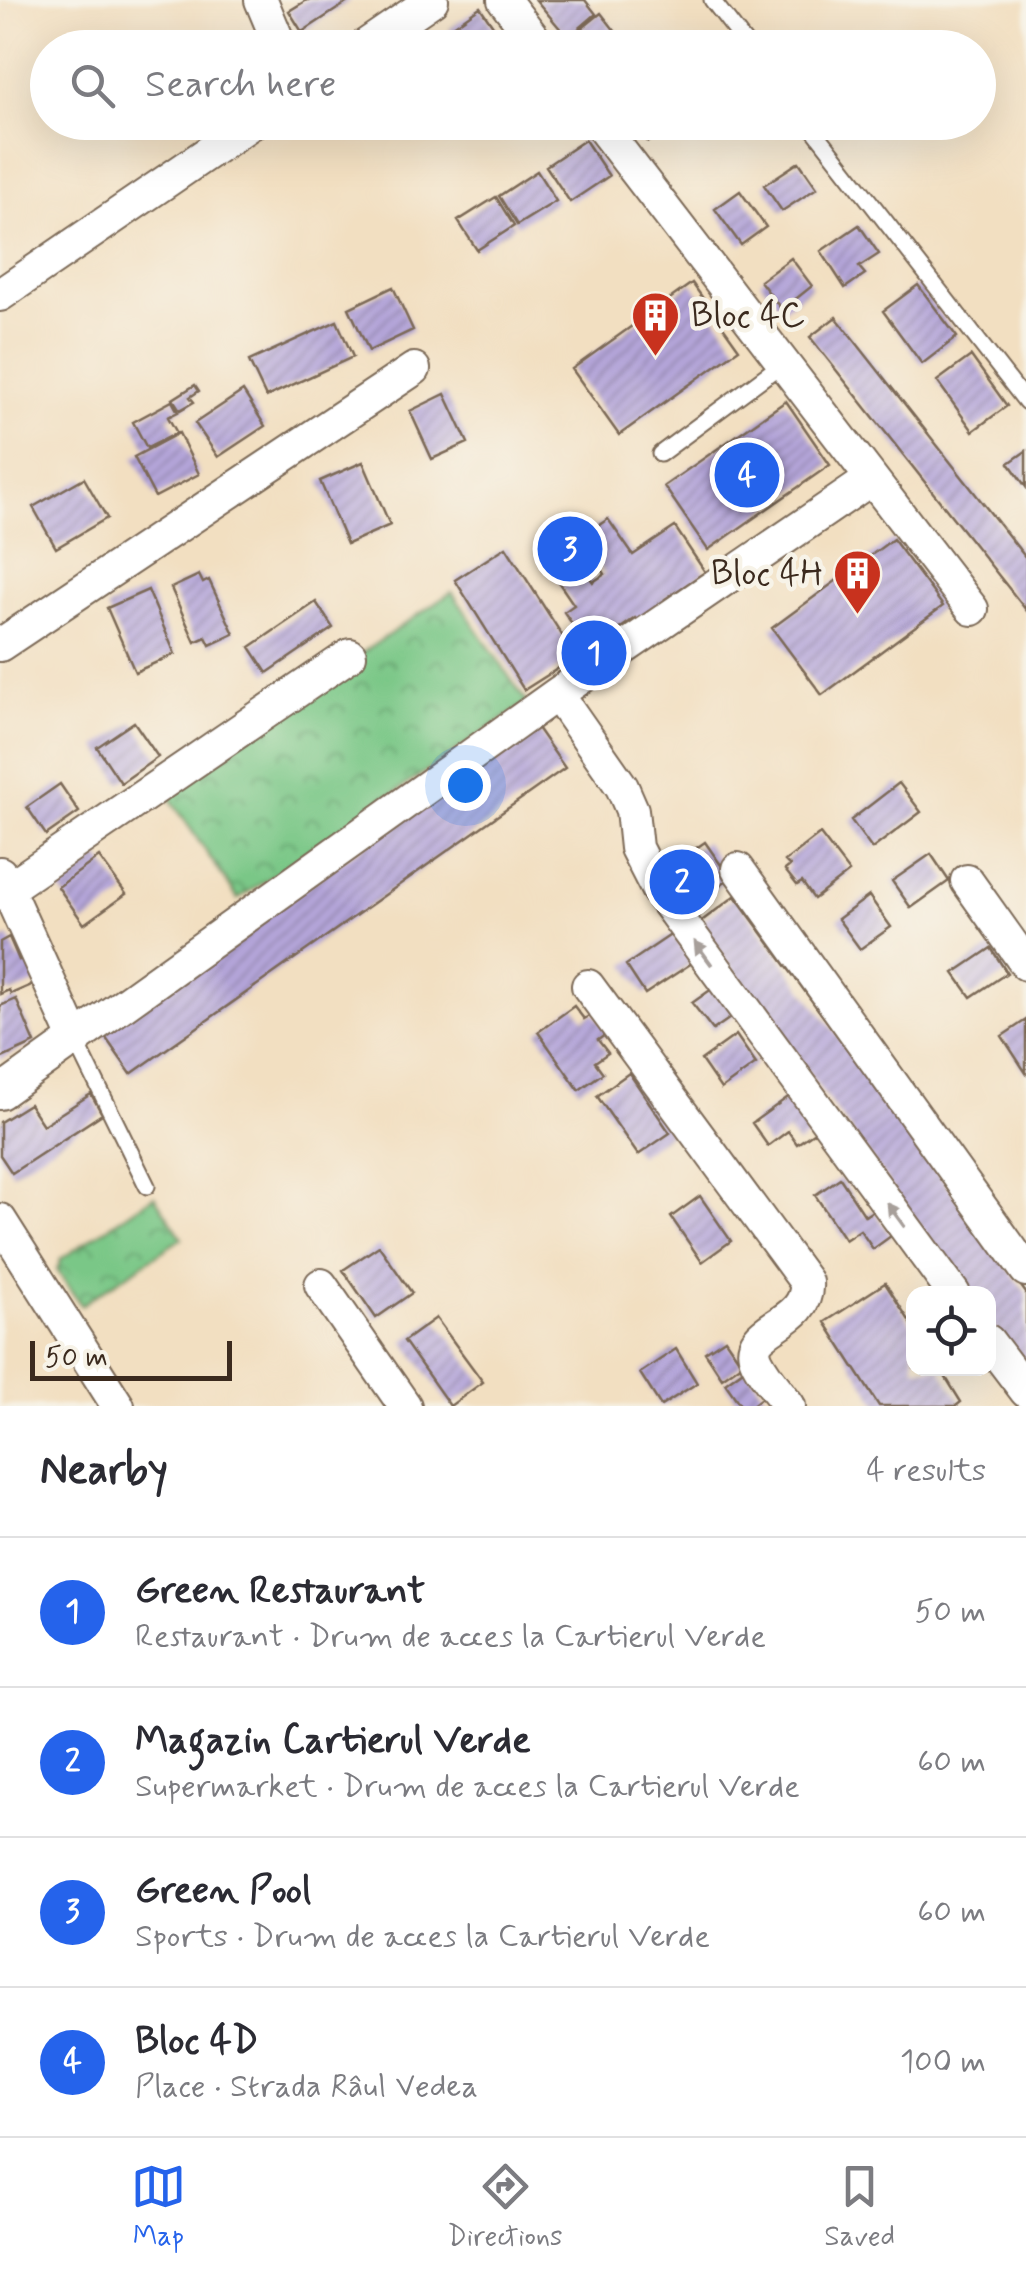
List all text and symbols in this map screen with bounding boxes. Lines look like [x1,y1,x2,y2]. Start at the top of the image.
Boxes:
search box [30,30,996,140]
icon: search [65,58,120,113]
text: Search here [145,61,336,110]
building icon: Bloc 4C [630,290,682,358]
place label: Bloc 4C [691,293,805,339]
pin: 4 [714,438,780,512]
pin: 3 [538,512,602,586]
building icon: Bloc 4H [832,548,884,616]
place label: Bloc 4H [711,551,823,597]
pin: 1 [562,616,626,690]
your location [440,760,491,811]
pin: 2 [650,844,714,920]
one-way arrow [694,940,713,967]
one-way arrow [887,1202,906,1228]
map controls [906,1286,996,1376]
button: locate [906,1286,996,1376]
scale bar [30,1336,232,1380]
text: 50 m [45,1340,108,1377]
text: Nearby [40,1444,168,1499]
text: 4 results [866,1450,986,1492]
text: Green Restaurant [135,1567,425,1616]
text: 1 [65,1591,80,1633]
text: 50 m [914,1591,986,1633]
text: Restaurant · Drum de acces la Cartierul Verde [135,1616,766,1658]
text: Magazin Cartierul Verde [135,1717,531,1766]
text: 2 [65,1741,80,1783]
text: 60 m [917,1741,986,1783]
text: Supermarket · Drum de acces la Cartierul Verde [135,1766,800,1808]
text: Green Pool [135,1867,311,1916]
text: 3 [65,1891,80,1933]
text: 60 m [917,1891,986,1933]
text: Sports · Drum de acces la Cartierul Verde [135,1916,710,1958]
text: Bloc 4D [135,2017,258,2066]
text: 4 [63,2041,82,2083]
text: 100 m [900,2041,986,2083]
text: Place · Strada Râul Vedea [135,2066,478,2108]
tab: Map [131,2159,186,2256]
tab: Directions [448,2159,563,2256]
tab: Saved [824,2159,895,2256]

